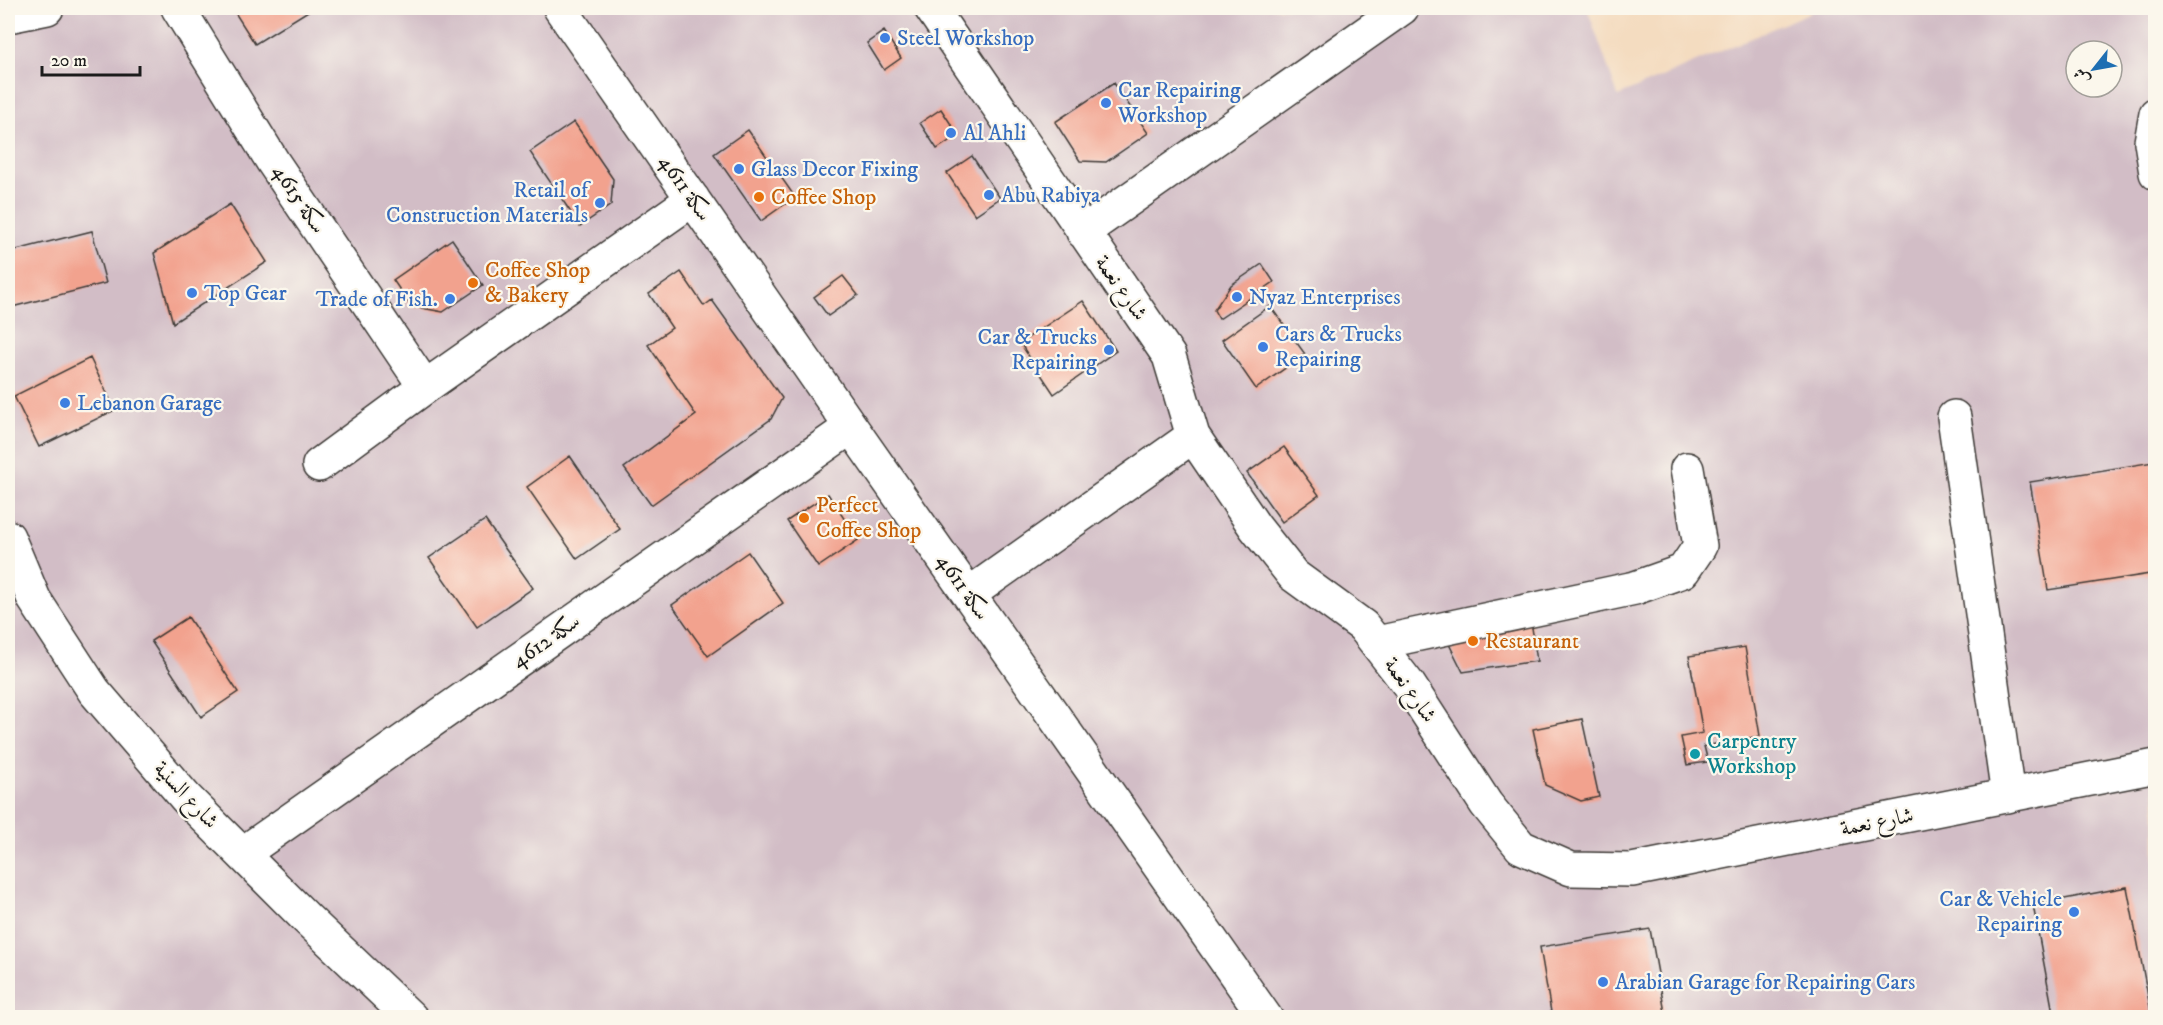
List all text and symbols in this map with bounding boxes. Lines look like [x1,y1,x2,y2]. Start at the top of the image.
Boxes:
place label: Steel Workshop [897,25,1034,52]
marker: Steel Workshop [878,31,892,45]
scale bar [42,39,140,77]
north arrow [2064,39,2124,99]
text: 20 m [51,50,87,72]
text: ش [2069,64,2095,88]
place label: Car Repairing Workshop [1117,77,1241,129]
marker: Car Repairing Workshop [1099,96,1113,110]
place label: Al Ahli [963,120,1026,147]
marker: Al Ahli [944,126,958,140]
street label: سكة 4611 [652,150,718,226]
place label: Glass Decor Fixing [751,156,918,183]
street label: سكة 4615 [266,159,332,239]
marker: Glass Decor Fixing [732,162,746,176]
place label: Retail of Construction Materials [386,177,592,229]
place label: Abu Rabiya [1001,182,1101,209]
place label: Coffee Shop [771,184,876,211]
marker: Abu Rabiya [982,188,996,202]
marker: Coffee Shop [752,190,766,204]
marker: Retail of Construction Materials [593,196,607,210]
street label: شارع نعمة [1086,250,1153,328]
place label: Coffee Shop & Bakery [485,257,590,309]
marker: Coffee Shop & Bakery [466,276,480,290]
place label: Top Gear [204,280,288,307]
place label: Nyaz Enterprises [1249,284,1401,311]
marker: Top Gear [185,286,199,300]
place label: Trade of Fish. [316,286,438,313]
marker: Nyaz Enterprises [1230,290,1244,304]
marker: Trade of Fish. [443,292,457,306]
place label: Cars & Trucks Repairing [1275,321,1402,373]
place label: Car & Trucks Repairing [978,324,1097,376]
marker: Cars & Trucks Repairing [1256,340,1270,354]
marker: Car & Trucks Repairing [1102,343,1116,357]
place label: Lebanon Garage [77,390,222,417]
marker: Lebanon Garage [58,396,72,410]
place label: Perfect Coffee Shop [816,492,921,544]
marker: Perfect Coffee Shop [797,511,811,525]
street label: سكة 4611 [930,549,996,625]
street label: سكة 4612 [506,608,586,674]
place label: Restaurant [1485,628,1579,655]
marker: Restaurant [1466,634,1480,648]
street label: شارع نعمة [1375,652,1442,730]
place label: Carpentry Workshop [1706,728,1797,780]
marker: Carpentry Workshop [1688,747,1702,761]
street label: شارع السنية [145,755,224,837]
street label: شارع نعمة [1838,802,1916,846]
place label: Car & Vehicle Repairing [1939,886,2062,938]
marker: Car & Vehicle Repairing [2067,905,2081,919]
place label: Arabian Garage for Repairing Cars [1615,969,1915,996]
marker: Arabian Garage for Repairing Cars [1596,975,1610,989]

